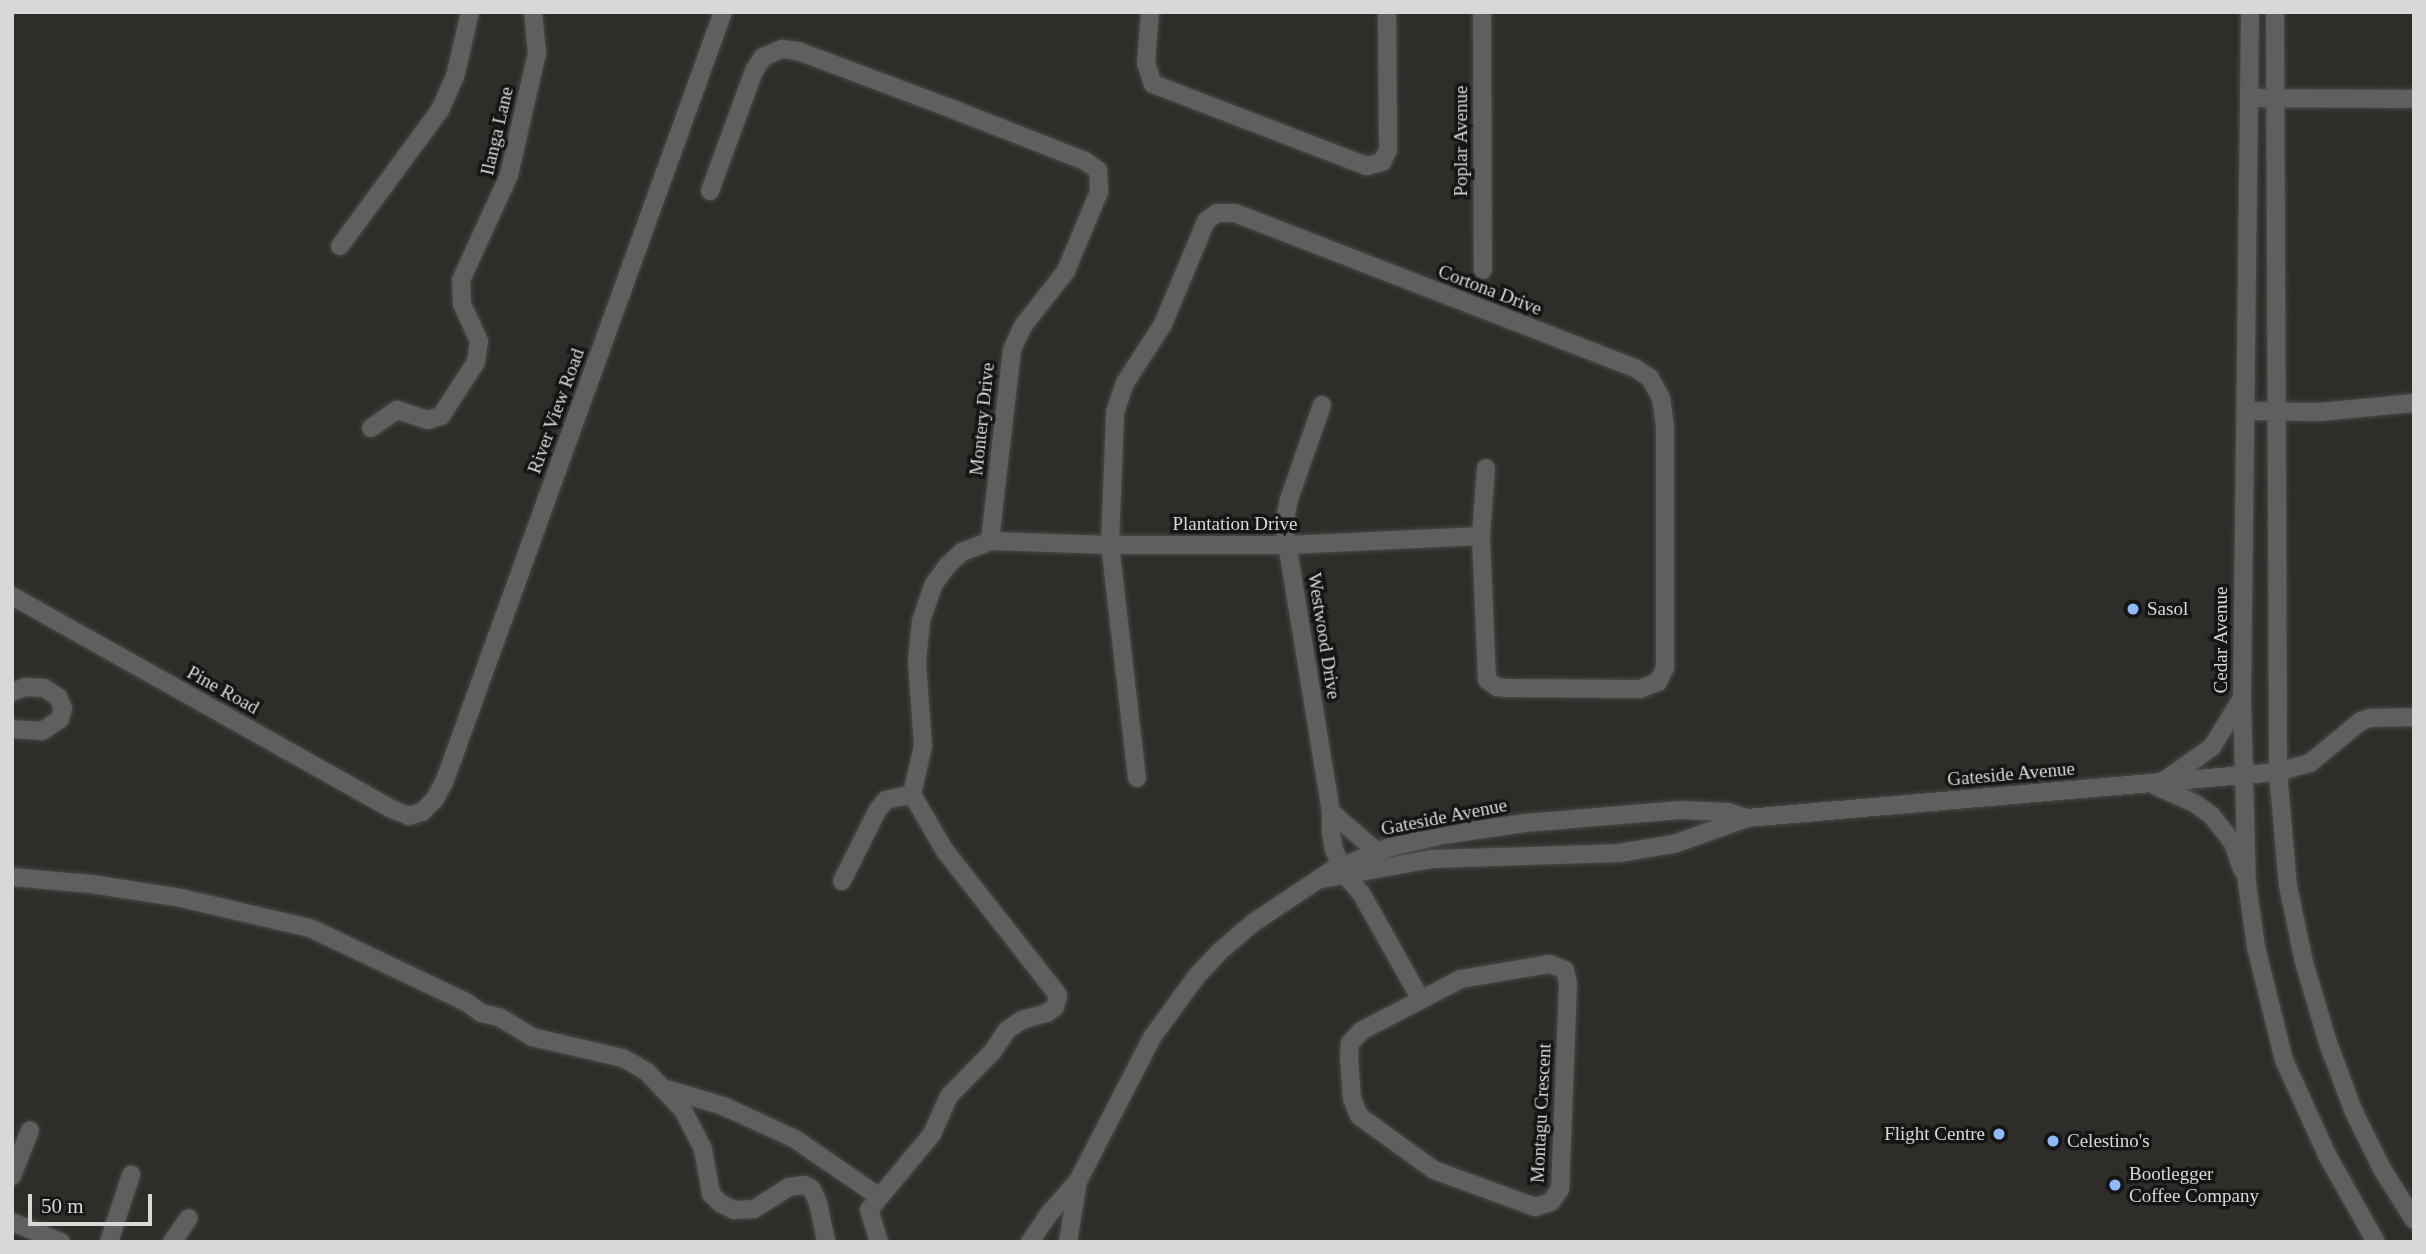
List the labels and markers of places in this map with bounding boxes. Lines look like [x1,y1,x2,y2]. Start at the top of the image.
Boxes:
place label: Sasol [2147,598,2188,620]
marker: Sasol [2125,601,2141,617]
place label: Flight Centre [1884,1123,1985,1145]
marker: Flight Centre [1991,1126,2007,1142]
place label: Celestino's [2067,1130,2150,1152]
marker: Celestino's [2045,1133,2061,1149]
place label: Bootlegger Coffee Company [2129,1163,2259,1207]
marker: Bootlegger Coffee Company [2107,1177,2123,1193]

